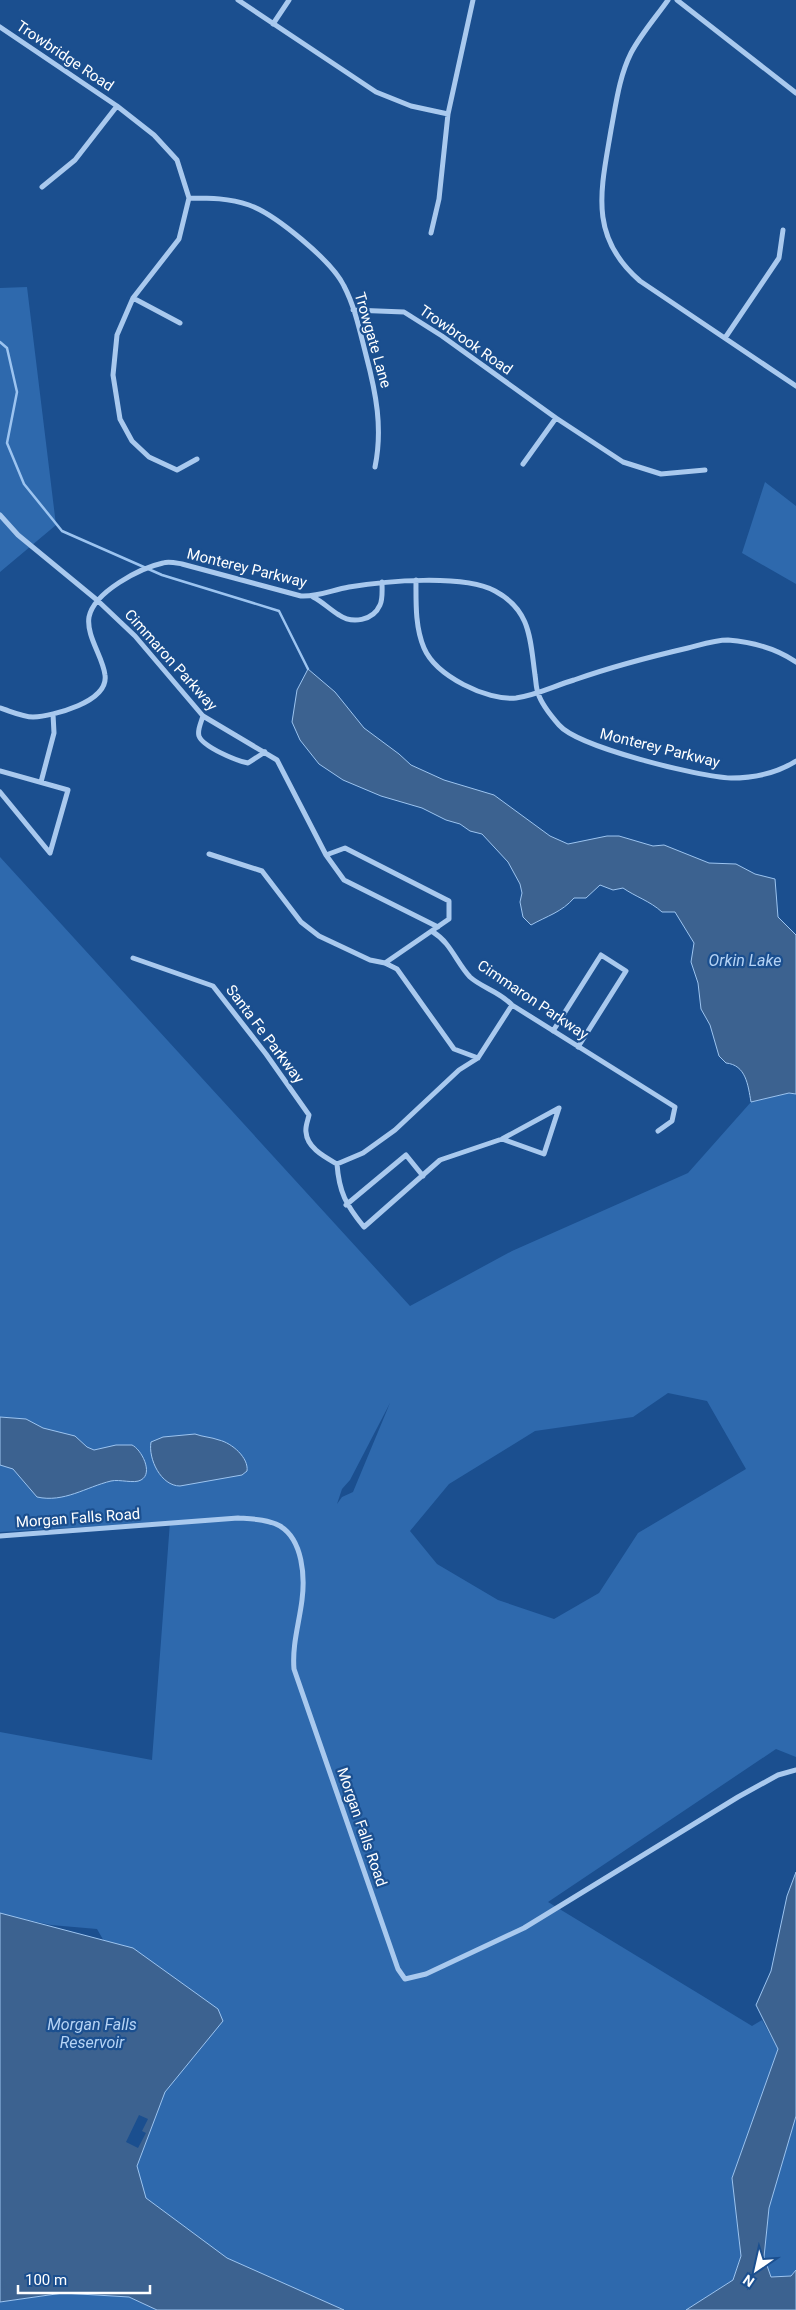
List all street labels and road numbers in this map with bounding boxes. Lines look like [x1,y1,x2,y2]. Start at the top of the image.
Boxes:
street label: Trowbridge Road [13,17,117,95]
street label: Trowgate Lane [351,290,395,390]
street label: Trowbrook Road [416,301,516,379]
street label: Monterey Parkway [185,544,309,592]
street label: Cimmaron Parkway [121,606,221,714]
street label: Monterey Parkway [598,724,722,772]
street label: Cimmaron Parkway [474,956,592,1044]
street label: Santa Fe Parkway [222,981,308,1087]
street label: Morgan Falls Road [15,1505,141,1531]
street label: Morgan Falls Road [333,1765,391,1889]

